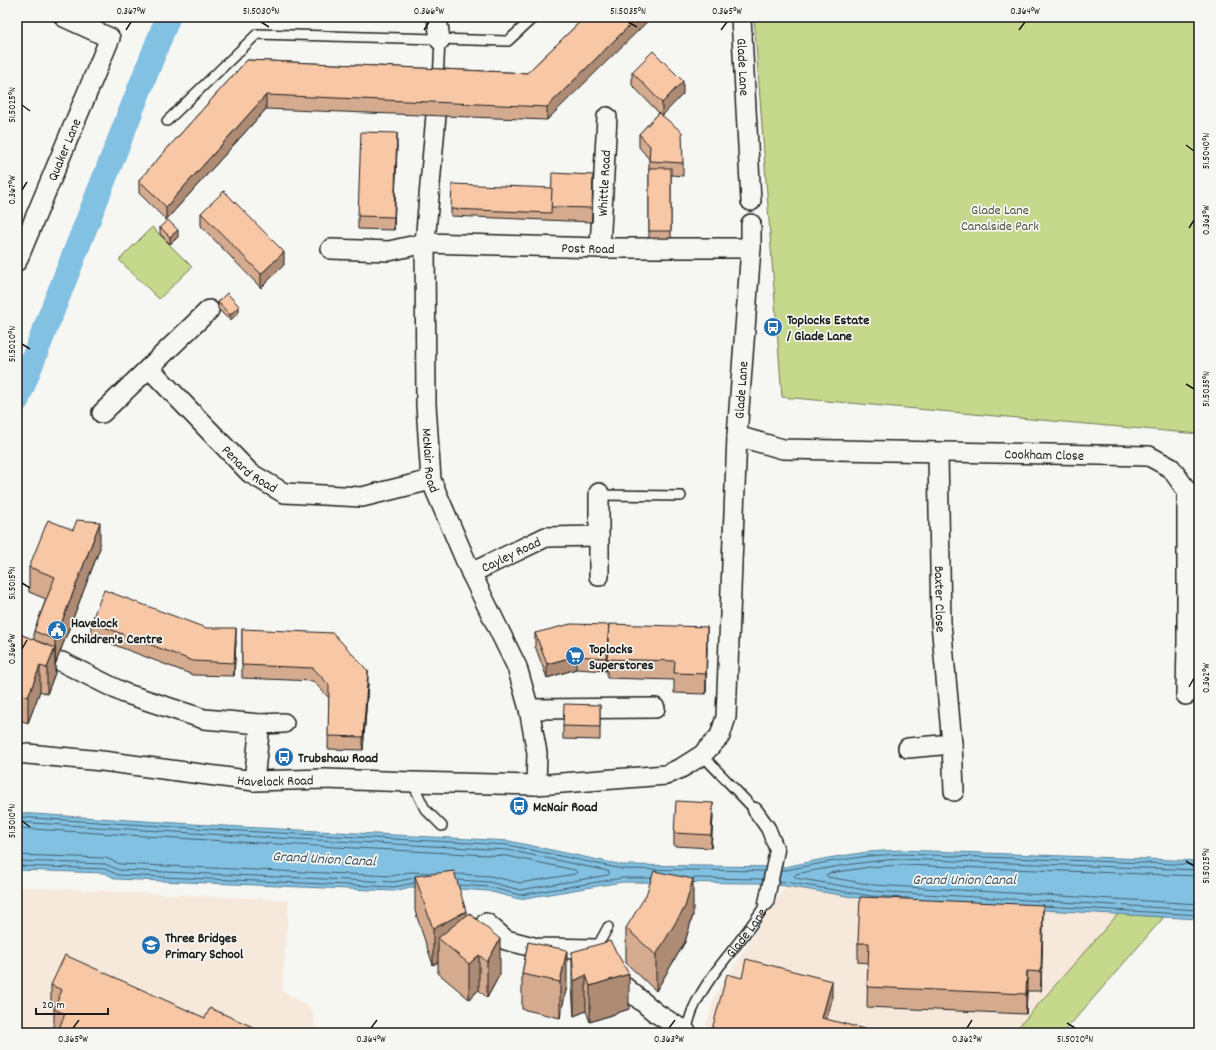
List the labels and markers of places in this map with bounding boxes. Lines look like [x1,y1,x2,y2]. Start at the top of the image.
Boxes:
place label: Toplocks Estate / Glade Lane [786,311,869,347]
bus stop icon: Toplocks Estate / Glade Lane [762,316,784,338]
place label: Havelock Children's Centre [71,614,163,650]
public building icon: Havelock Children's Centre [46,619,68,641]
place label: Toplocks Superstores [589,640,654,676]
supermarket icon: Toplocks Superstores [564,645,586,667]
bus stop icon: Trubshaw Road [273,746,295,768]
place label: Trubshaw Road [298,749,379,769]
bus stop icon: McNair Road [508,795,530,817]
place label: McNair Road [533,798,598,818]
place label: Three Bridges Primary School [165,929,244,965]
school or university icon: Three Bridges Primary School [140,934,162,956]

